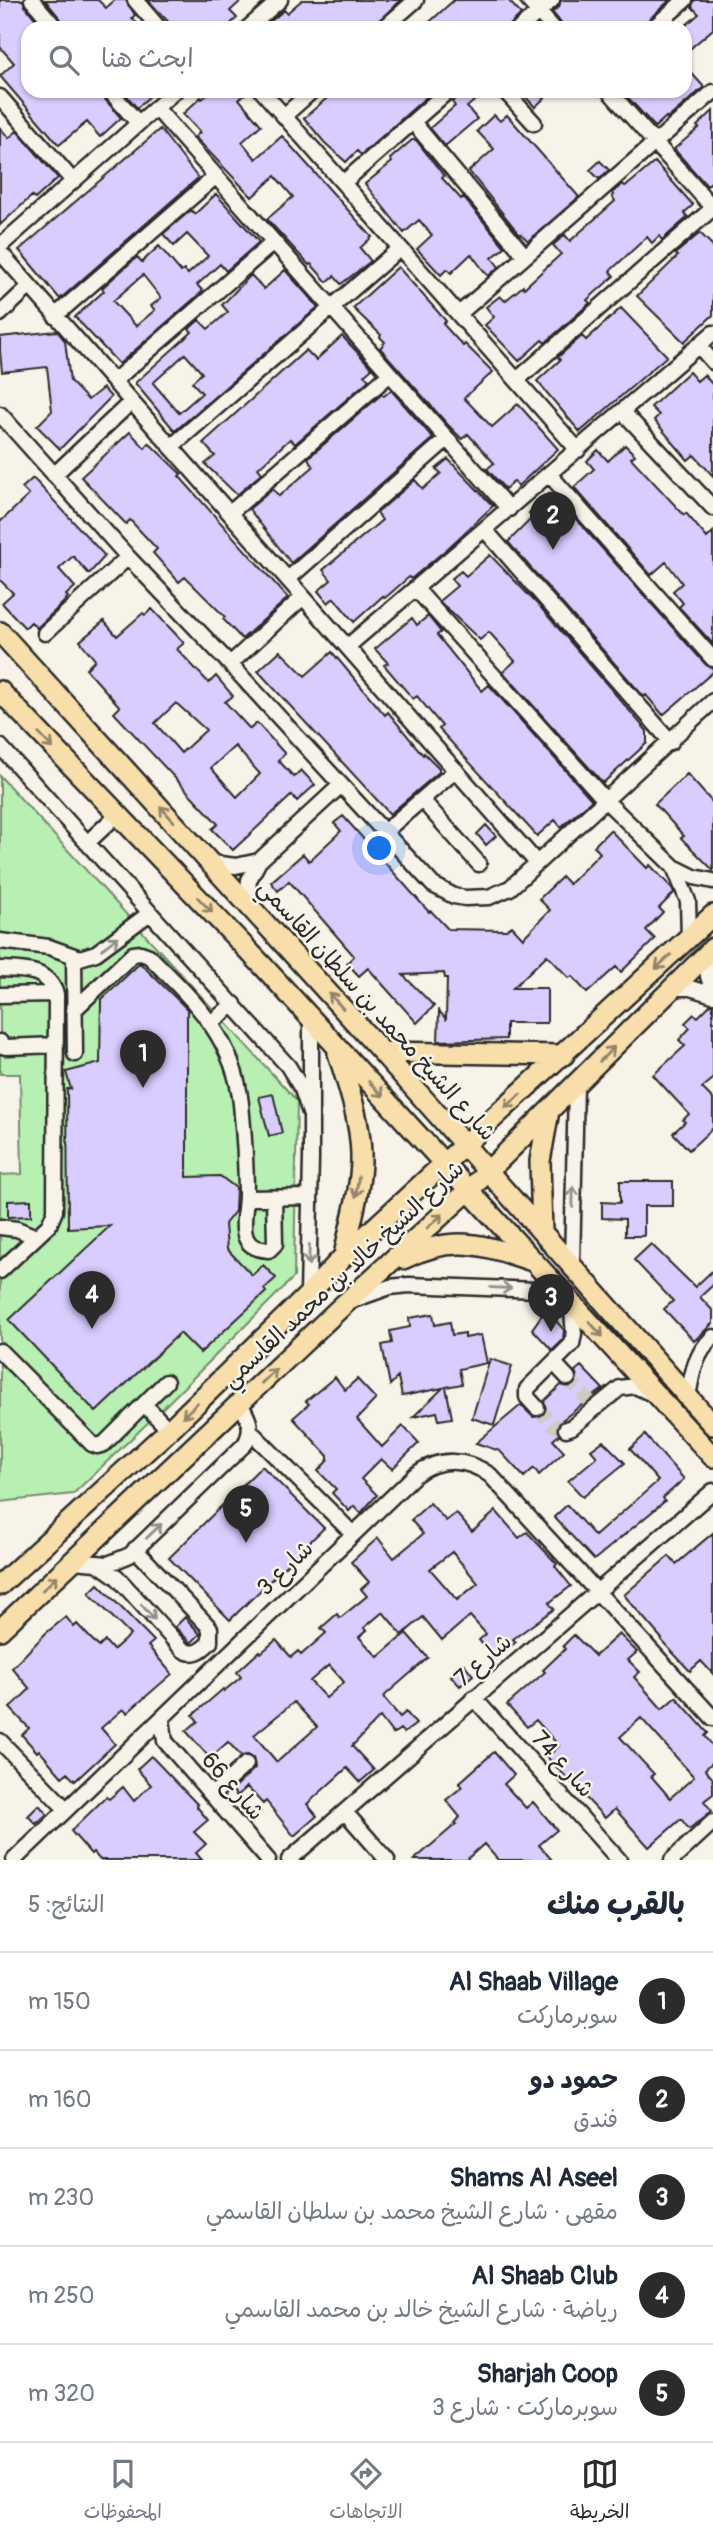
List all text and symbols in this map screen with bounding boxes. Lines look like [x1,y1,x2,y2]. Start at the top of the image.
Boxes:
search box [21,21,692,98]
icon: search [45,41,83,79]
text: ابحث هنا [101,43,194,75]
pin: 2 [530,492,576,550]
one-way arrow [38,732,55,749]
one-way arrow [159,806,175,824]
your location [362,831,396,865]
street label: شارع الشيخ محمد بن سلطان القاسمي [247,873,502,1151]
one-way arrow [196,896,213,913]
one-way arrow [100,935,119,950]
one-way arrow [654,954,672,970]
one-way arrow [328,993,345,1010]
pin: 1 [120,1030,166,1088]
one-way arrow [599,1045,616,1062]
one-way arrow [367,1081,384,1098]
one-way arrow [504,1093,522,1109]
street label: شارع الشيخ خالد بن محمد القاسمي [216,1154,474,1398]
one-way arrow [351,1175,364,1198]
one-way arrow [566,1186,580,1209]
one-way arrow [426,1213,444,1229]
one-way arrow [302,1243,315,1266]
pin: 4 [69,1271,115,1329]
pin: 3 [528,1274,574,1332]
one-way arrow [489,1281,512,1294]
one-way arrow [588,1320,604,1338]
one-way arrow [260,1368,277,1385]
one-way arrow [181,1402,198,1419]
pin: 5 [223,1485,269,1543]
one-way arrow [145,1523,162,1540]
street label: شارع 3 [251,1534,320,1603]
one-way arrow [41,1574,58,1591]
one-way arrow [140,1603,157,1620]
street label: شارع 7 [448,1627,518,1694]
street label: شارع 74 [525,1724,601,1804]
street label: شارع 66 [195,1746,271,1827]
text: بالقرب منك [547,1886,685,1923]
text: النتائج: 5 [28,1890,105,1919]
text: Al Shaab Village [449,1966,618,1998]
text: 150 m [28,1987,91,2016]
text: 1 [658,1987,667,2016]
text: سوبرماركت [517,2001,618,2030]
text: حمود دو [530,2064,618,2096]
text: 160 m [28,2085,92,2114]
text: 2 [656,2085,668,2114]
text: فندق [573,2105,618,2134]
text: Shams Al Aseel [450,2162,618,2194]
text: 230 m [28,2183,94,2212]
text: 3 [656,2183,668,2212]
text: مقهى · شارع الشيخ محمد بن سلطان القاسمي [206,2197,618,2226]
text: Al Shaab Club [471,2260,618,2292]
text: 250 m [28,2281,94,2310]
text: 4 [655,2281,669,2310]
text: رياضة · شارع الشيخ خالد بن محمد القاسمي [224,2295,618,2324]
text: Sharjah Coop [477,2358,618,2390]
text: 320 m [28,2379,95,2408]
text: 5 [656,2379,668,2408]
text: سوبرماركت · شارع 3 [432,2393,618,2422]
tab: المحفوظات [84,2455,162,2528]
tab: الاتجاهات [329,2455,403,2528]
tab: الخريطة [570,2455,629,2528]

